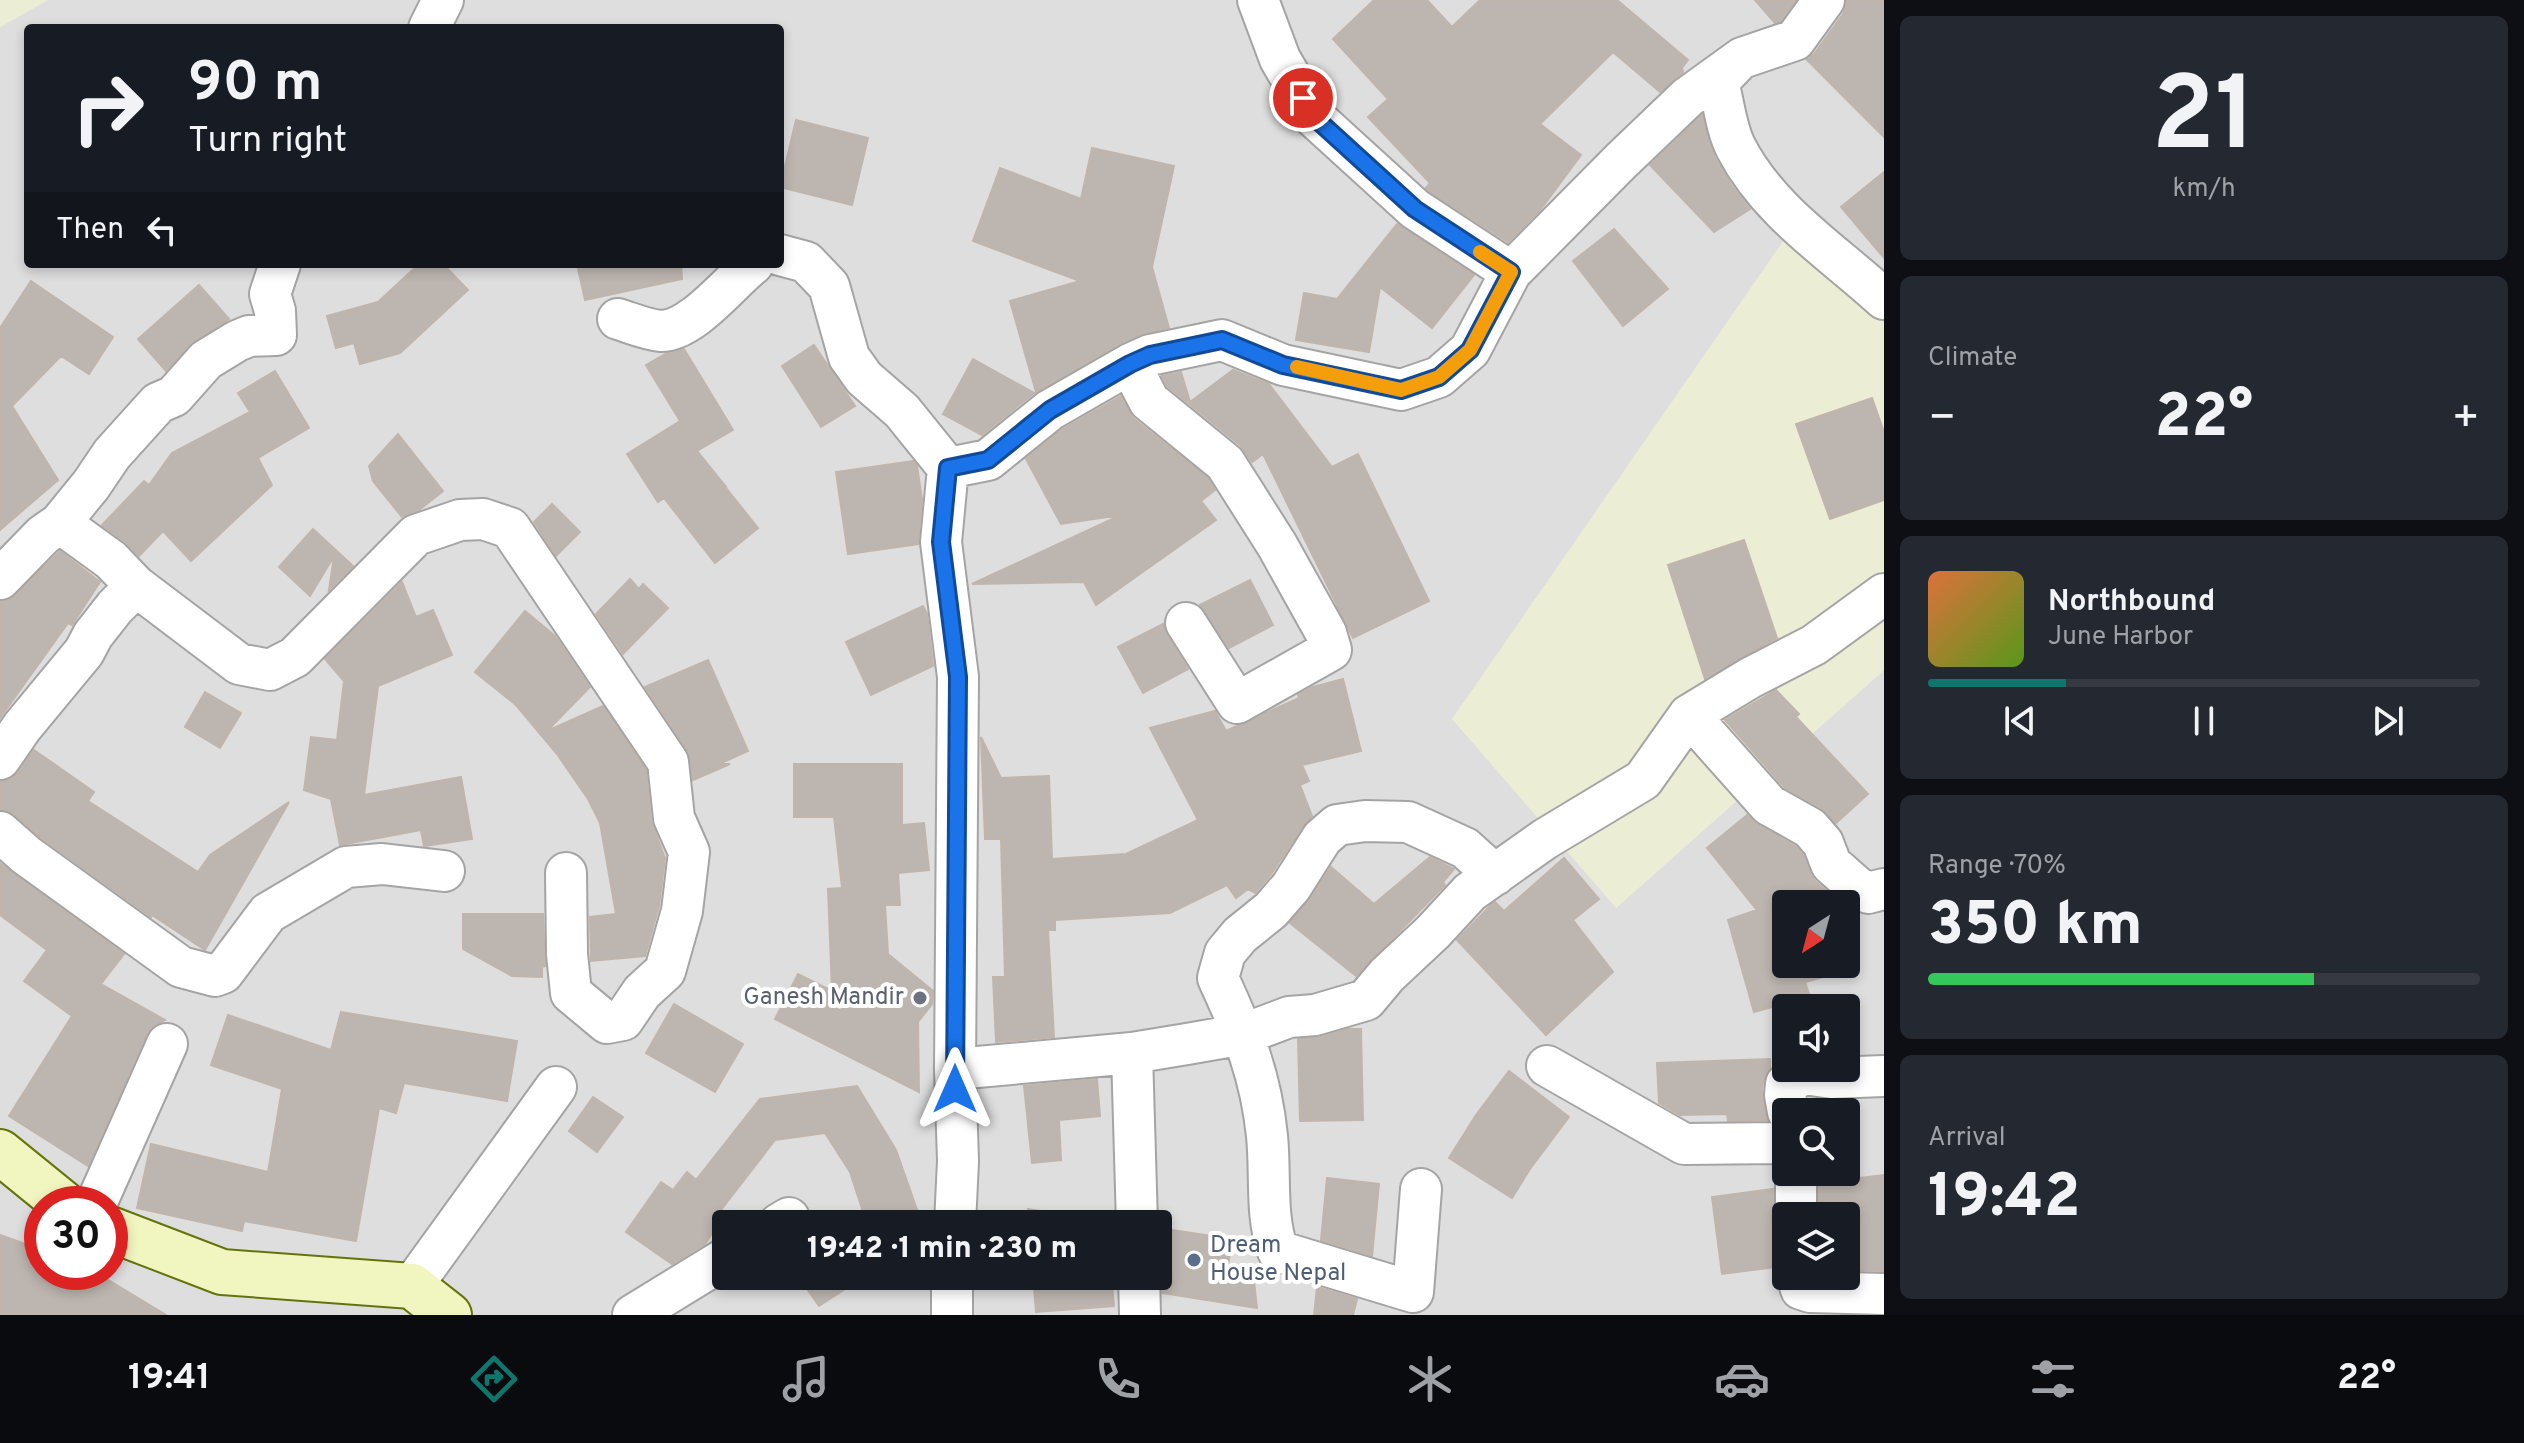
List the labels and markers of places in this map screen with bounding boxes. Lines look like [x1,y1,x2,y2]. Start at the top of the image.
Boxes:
pin [1269,64,1337,132]
place label: Ganesh Mandir [743,983,904,1013]
marker: Ganesh Mandir [911,989,929,1007]
place label: Dream House Nepal [1210,1231,1346,1289]
marker: Dream House Nepal [1185,1251,1203,1269]

